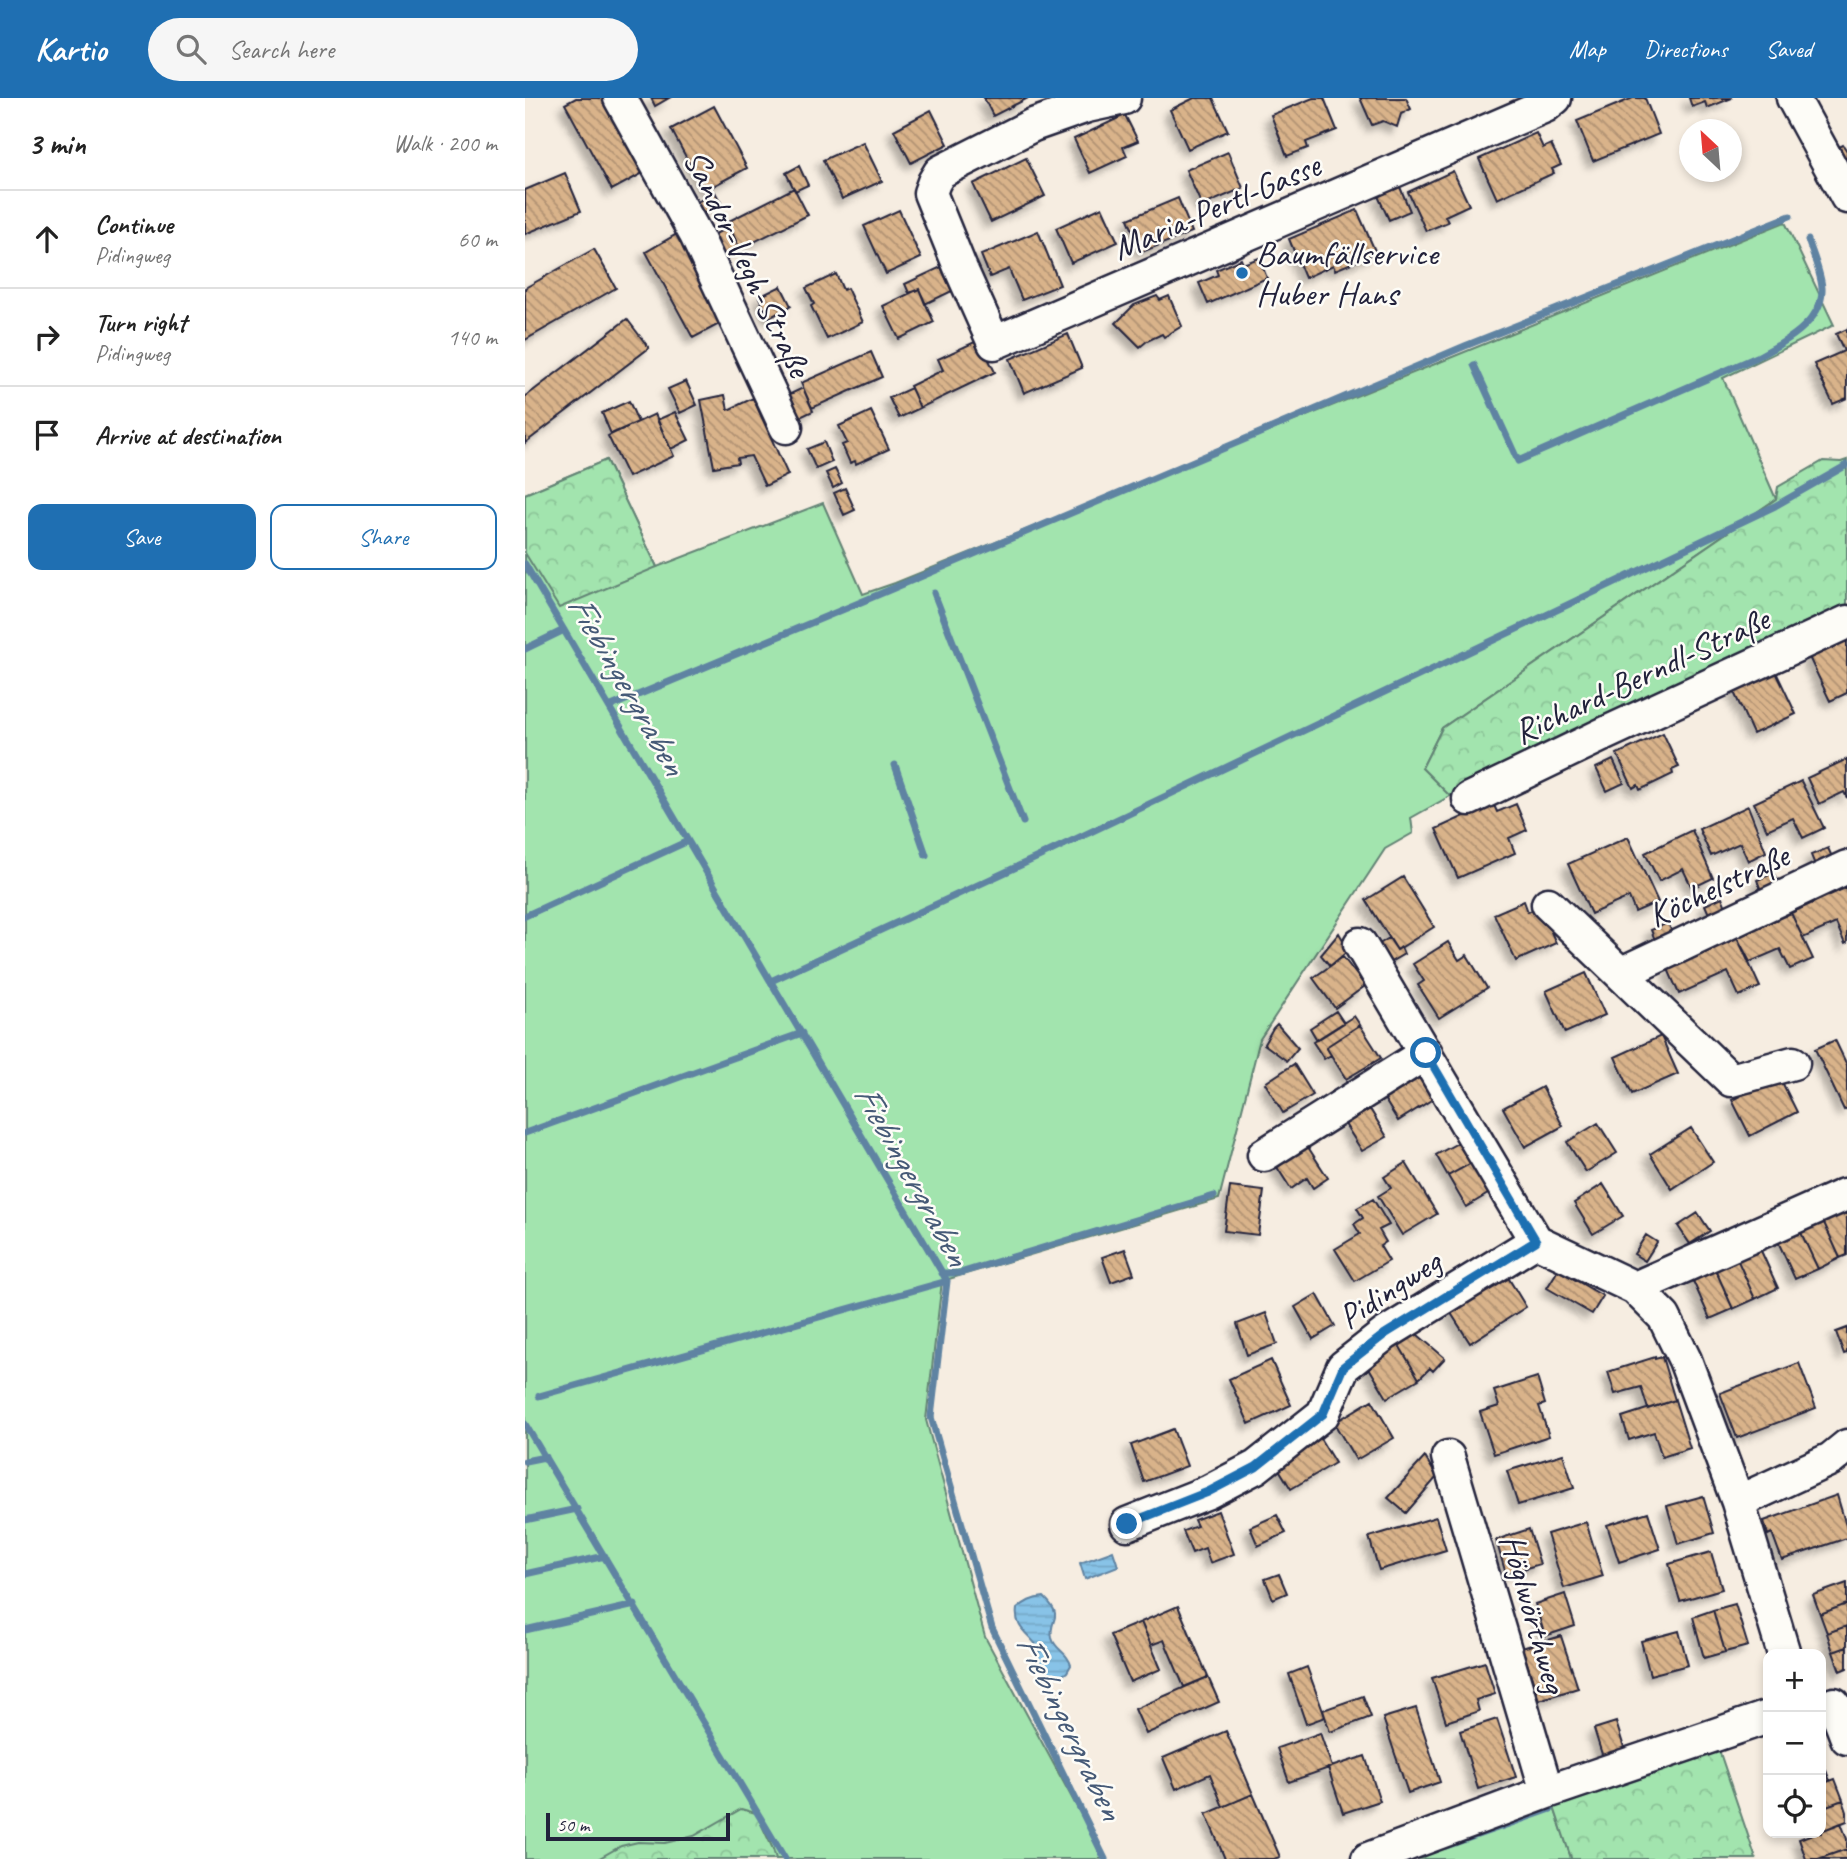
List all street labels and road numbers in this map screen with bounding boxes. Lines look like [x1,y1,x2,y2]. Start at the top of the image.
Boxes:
street label: Maria-Pertl-Gasse [1105,141,1329,270]
street label: Sandor-Vegh-Straße [673,142,823,387]
street label: Richard-Berndl-Straße [1506,595,1779,754]
street label: Köchelstraße [1640,832,1798,938]
street label: Pidingweg [1329,1238,1451,1339]
street label: Höglwörthweg [1489,1529,1578,1700]

